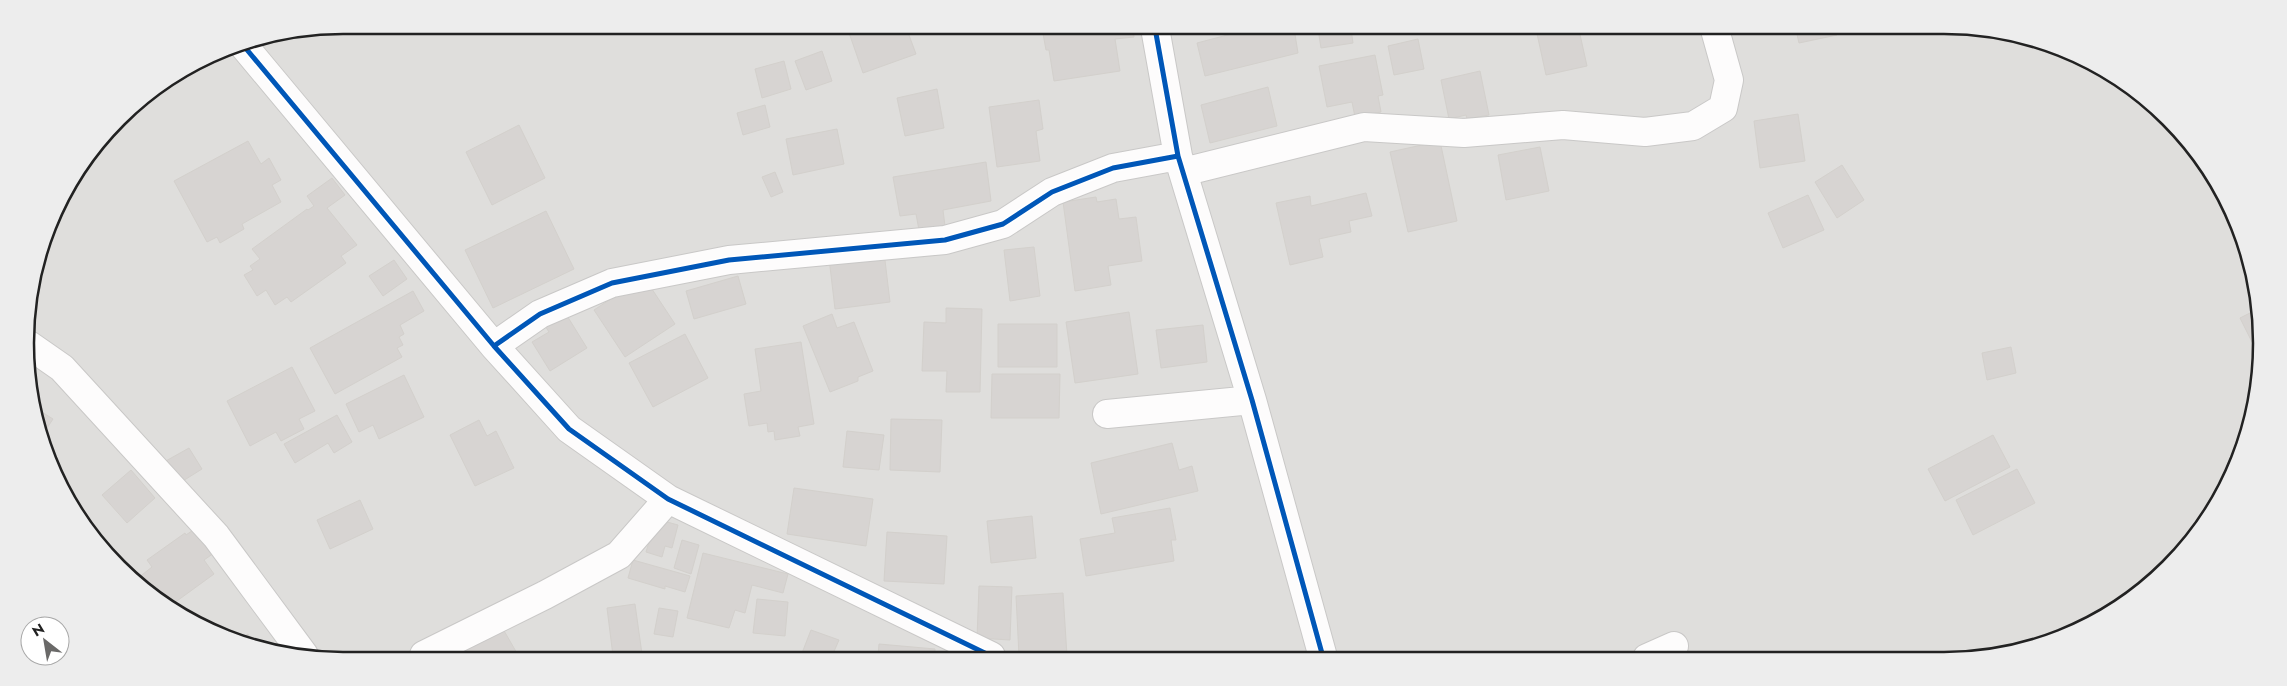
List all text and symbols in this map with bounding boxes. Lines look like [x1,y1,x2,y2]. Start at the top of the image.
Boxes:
north arrow [20,616,70,666]
text: N [28,618,48,641]

